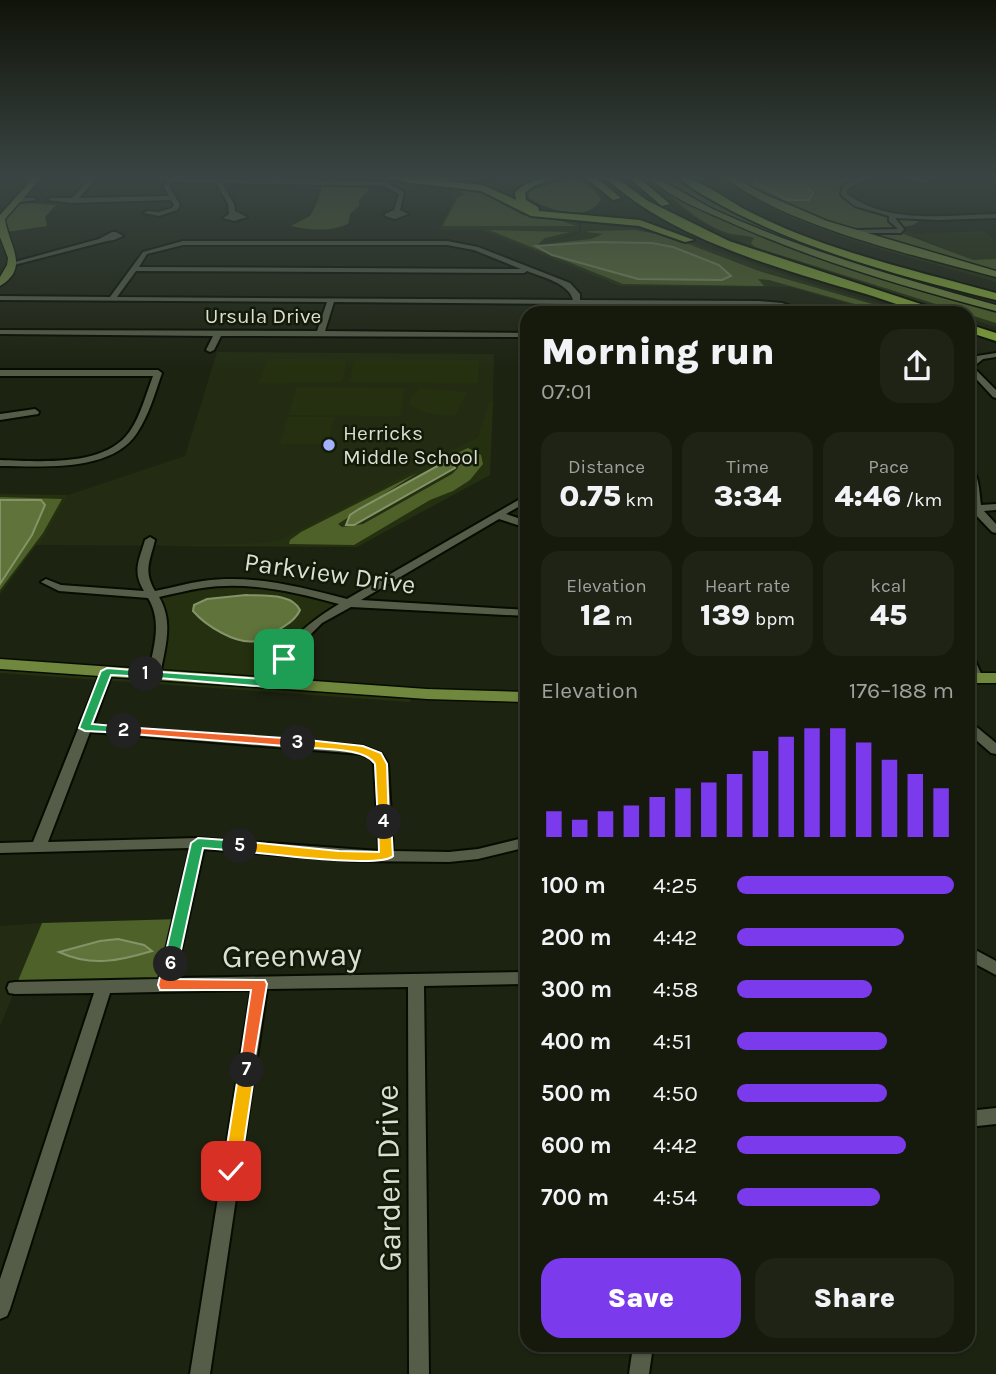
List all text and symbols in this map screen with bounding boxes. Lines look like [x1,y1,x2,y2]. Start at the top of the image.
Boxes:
street label: Ursula Drive [205,304,321,328]
text: Morning run [541,329,775,374]
button: share [880,329,954,403]
text: 07:01 [541,378,592,405]
place label: Herricks Middle School [343,421,479,469]
marker: Herricks Middle School [321,437,337,453]
text: Distance [568,456,645,478]
text: Time [726,456,769,478]
text: Pace [868,456,909,478]
text: 0.75 [559,478,621,514]
text: 3:34 [714,478,781,514]
text: 4:46 [835,478,901,514]
text: km [621,489,654,511]
text: /km [901,489,942,511]
street label: Parkview Drive [242,546,418,601]
text: Elevation [566,575,647,597]
text: Heart rate [705,575,790,597]
text: kcal [870,575,907,597]
text: 12 [580,597,611,633]
text: 139 [700,597,750,633]
text: 45 [870,597,907,633]
text: m [611,608,633,630]
text: bpm [750,608,795,630]
pin [254,629,314,689]
icon: arrive [265,640,303,678]
pin: 1 [128,656,164,692]
text: 1 [142,662,149,684]
text: Elevation [541,677,638,704]
text: 176–188 m [849,677,954,704]
pin: 2 [106,714,142,748]
text: 2 [118,719,129,741]
pin: 3 [280,726,316,760]
text: 3 [292,731,303,753]
pin: 4 [366,804,402,840]
text: 4 [378,810,389,832]
pin: 5 [222,828,258,864]
text: 5 [234,834,245,856]
text: 100 m [541,872,606,899]
text: 4:25 [653,872,697,899]
text: 200 m [541,924,612,951]
text: 4:42 [653,924,697,951]
street label: Greenway [222,936,362,975]
pin: 6 [154,946,188,982]
text: 6 [165,952,176,974]
text: 300 m [541,976,612,1003]
text: 4:58 [653,976,698,1003]
text: 400 m [541,1028,611,1055]
text: 4:51 [653,1028,692,1055]
pin: 7 [230,1052,264,1088]
text: 7 [242,1058,251,1080]
text: 500 m [541,1080,611,1107]
text: 4:50 [653,1080,698,1107]
street label: Garden Drive [368,1084,409,1272]
text: 600 m [541,1132,612,1159]
text: 4:42 [653,1132,697,1159]
pin [201,1141,261,1201]
icon: check [212,1152,250,1190]
text: 700 m [541,1184,609,1211]
text: 4:54 [653,1184,697,1211]
button: Save [541,1258,741,1338]
button: Share [755,1258,954,1338]

